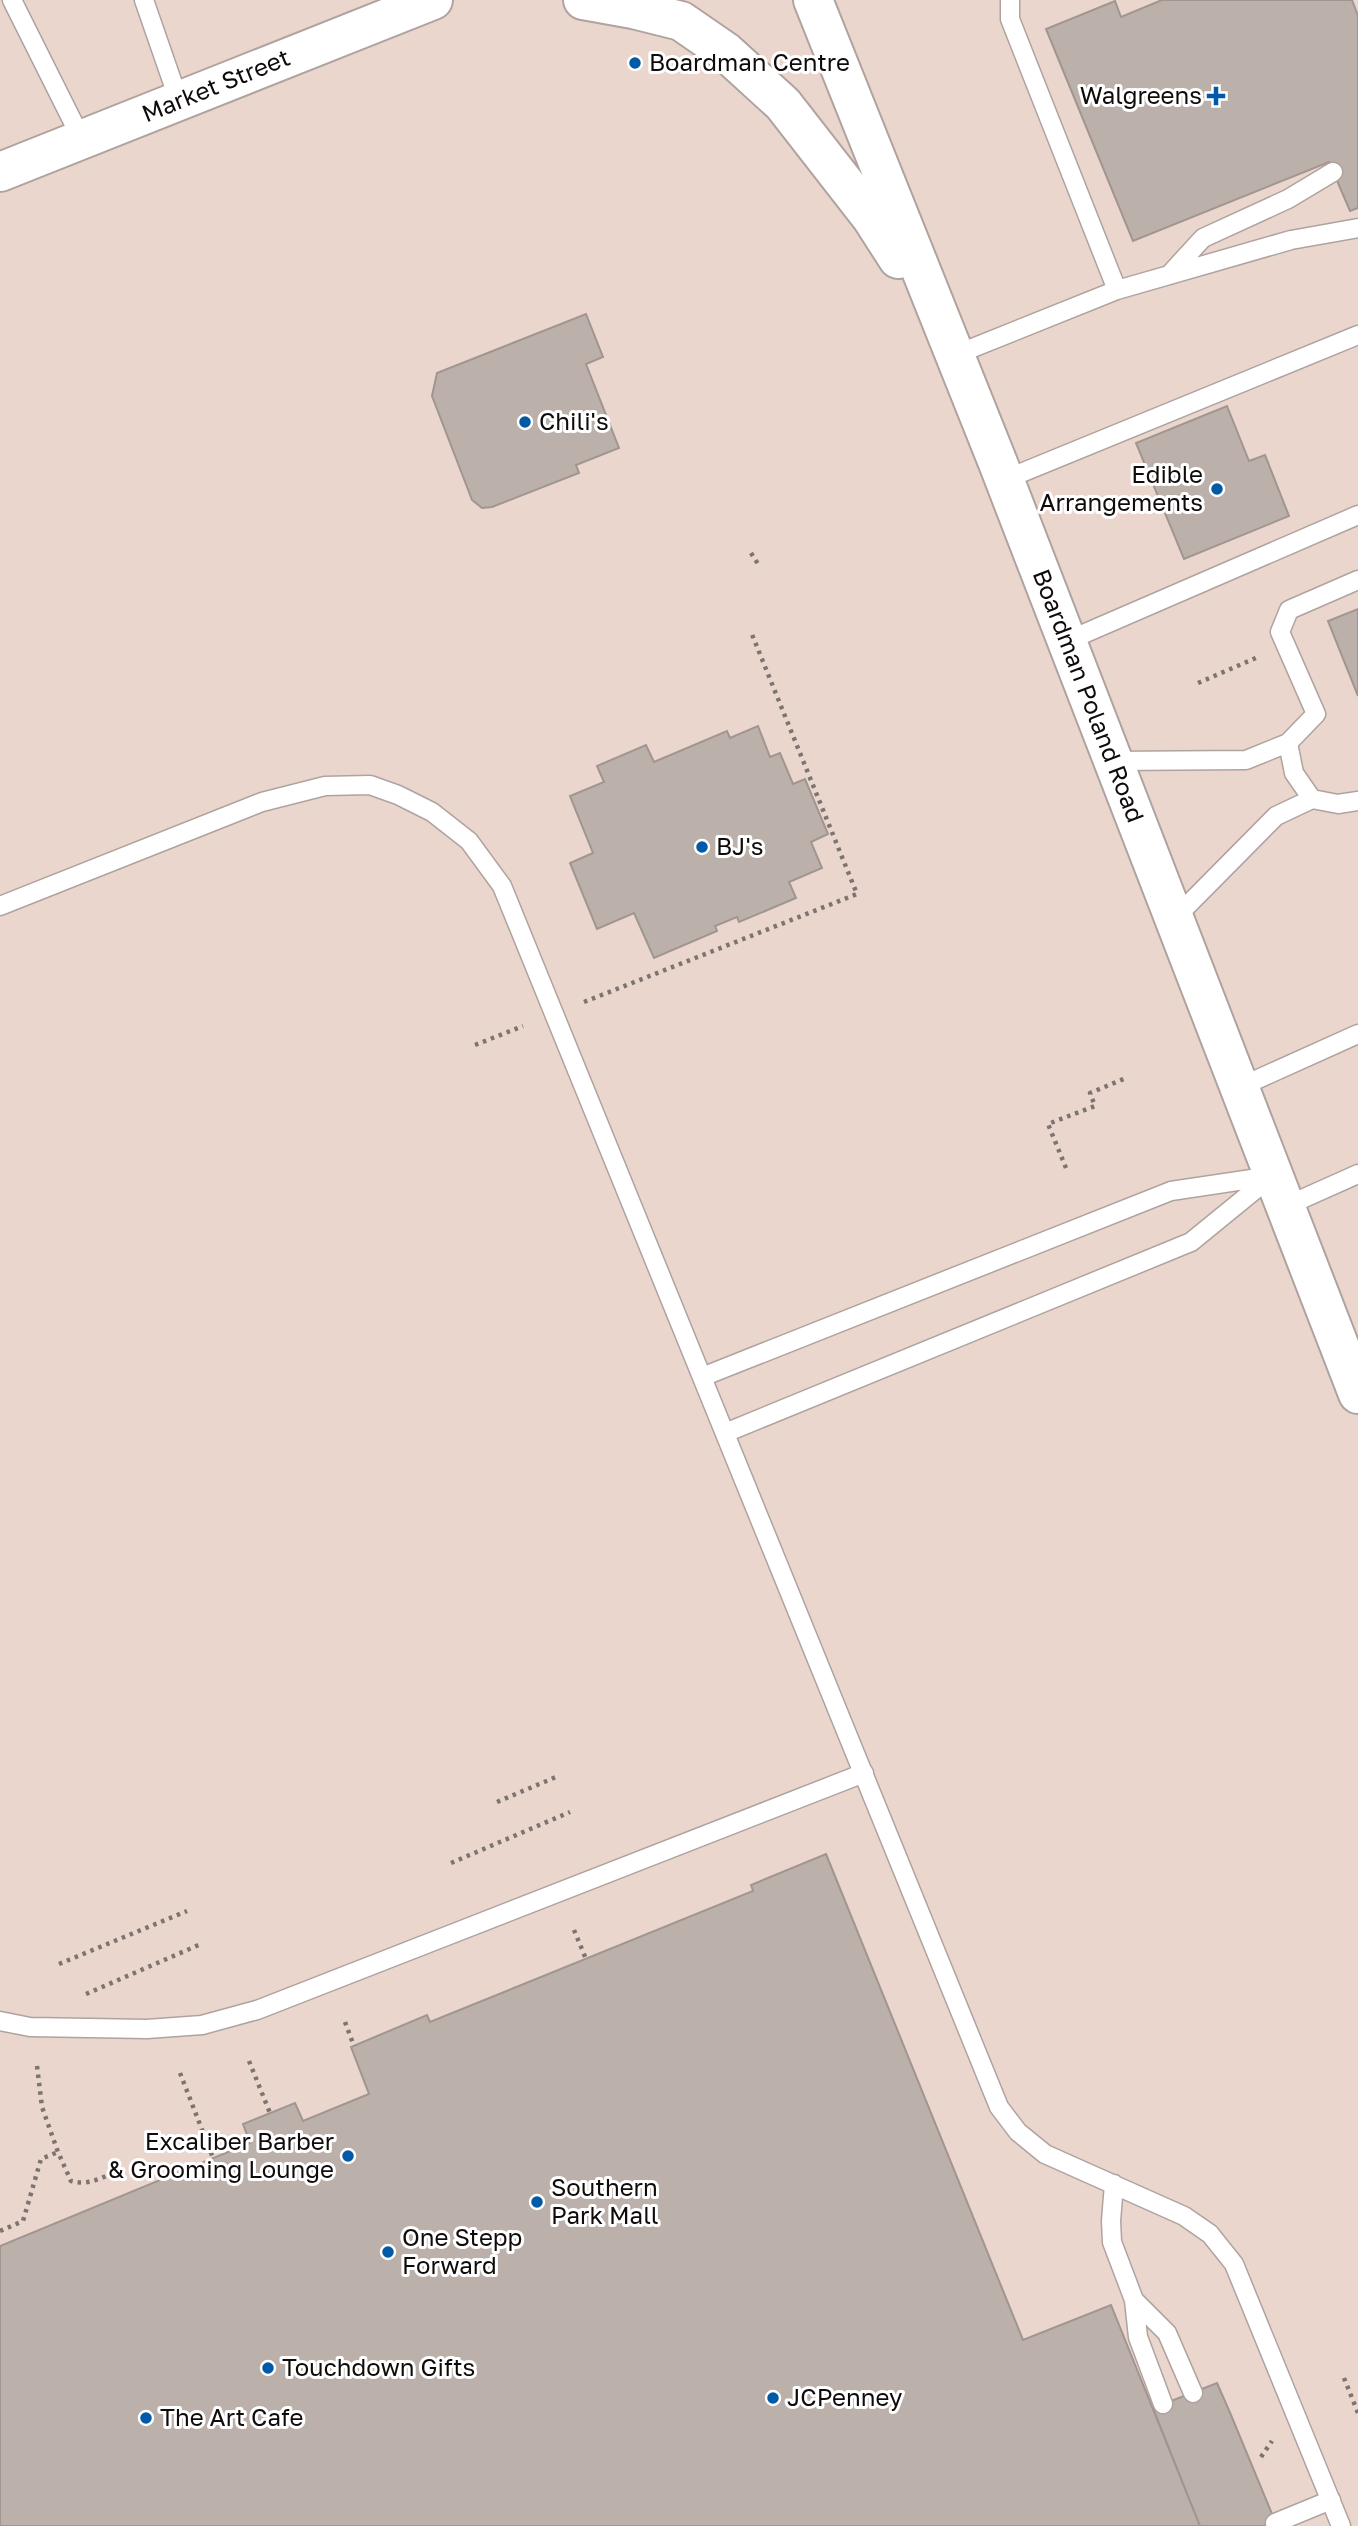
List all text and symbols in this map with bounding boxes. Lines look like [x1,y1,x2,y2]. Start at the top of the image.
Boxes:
street label: Market Street [137,42,294,127]
place label: Boardman Centre [649,47,850,76]
marker: Boardman Centre [627,55,643,71]
place label: Walgreens [1080,80,1202,109]
marker: Walgreens [1208,88,1224,104]
place label: Chili's [539,406,609,435]
marker: Chili's [517,414,533,430]
place label: Edible Arrangements [1039,459,1203,516]
marker: Edible Arrangements [1209,481,1225,497]
street label: Boardman Poland Road [1028,565,1151,826]
place label: BJ's [716,831,763,860]
marker: BJ's [694,839,710,855]
place label: Excaliber Barber & Grooming Lounge [108,2126,334,2183]
marker: Excaliber Barber & Grooming Lounge [340,2148,356,2164]
place label: Southern Park Mall [551,2172,659,2229]
marker: Southern Park Mall [529,2194,545,2210]
place label: One Stepp Forward [402,2222,522,2279]
marker: One Stepp Forward [380,2244,396,2260]
place label: Touchdown Gifts [282,2352,475,2381]
marker: Touchdown Gifts [260,2360,276,2376]
place label: JCPenney [787,2382,902,2411]
marker: JCPenney [765,2390,781,2406]
place label: The Art Cafe [160,2402,303,2431]
marker: The Art Cafe [138,2410,154,2426]

